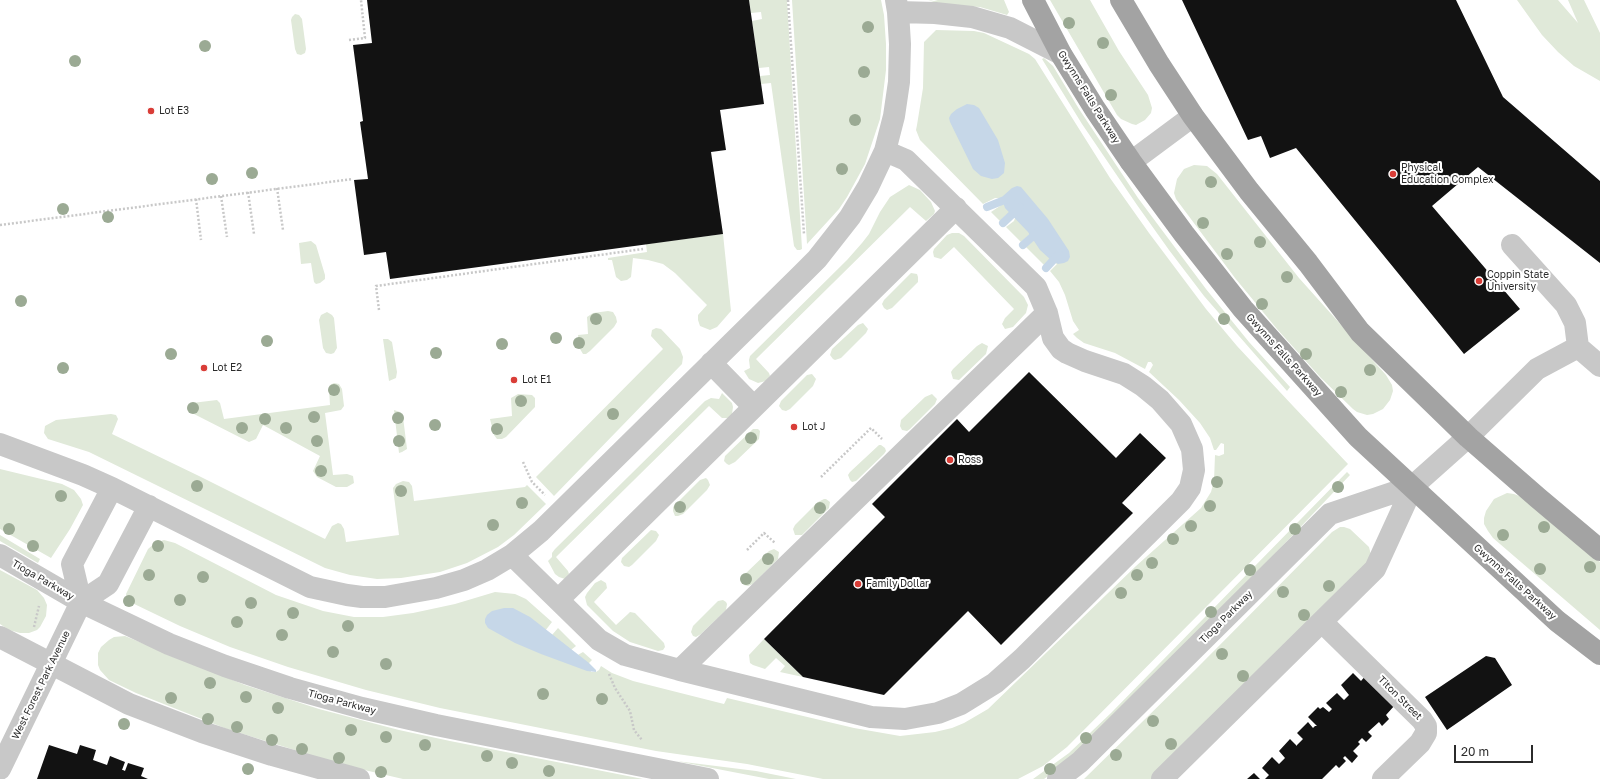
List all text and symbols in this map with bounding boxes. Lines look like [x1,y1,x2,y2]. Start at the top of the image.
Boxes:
street label: Gwynns Falls Parkway [1055,48,1123,146]
place label: Lot E3 [159,105,189,117]
marker: Lot E3 [146,106,156,116]
place label: Physical Education Complex [1401,162,1494,186]
marker: Physical Education Complex [1388,169,1398,179]
place label: Coppin State University [1487,269,1549,292]
marker: Coppin State University [1474,276,1484,286]
street label: Gwynns Falls Parkway [1244,311,1324,399]
place label: Lot E2 [212,362,242,374]
marker: Lot E2 [199,363,209,373]
place label: Lot E1 [522,374,551,386]
marker: Lot E1 [509,375,519,385]
place label: Lot J [802,421,826,433]
marker: Lot J [789,422,799,432]
place label: Ross [958,454,981,466]
marker: Ross [945,455,955,465]
street label: Gwynns Falls Parkway [1471,542,1559,622]
street label: Tioga Parkway [10,557,76,603]
place label: Family Dollar [866,578,929,590]
marker: Family Dollar [853,579,863,589]
street label: Tioga Parkway [1197,588,1255,646]
street label: West Forest Park Avenue [9,629,73,741]
street label: Titon Street [1376,674,1424,722]
street label: Tioga Parkway [307,687,377,717]
scale bar [1456,737,1535,763]
text: 20 m [1461,744,1489,759]

